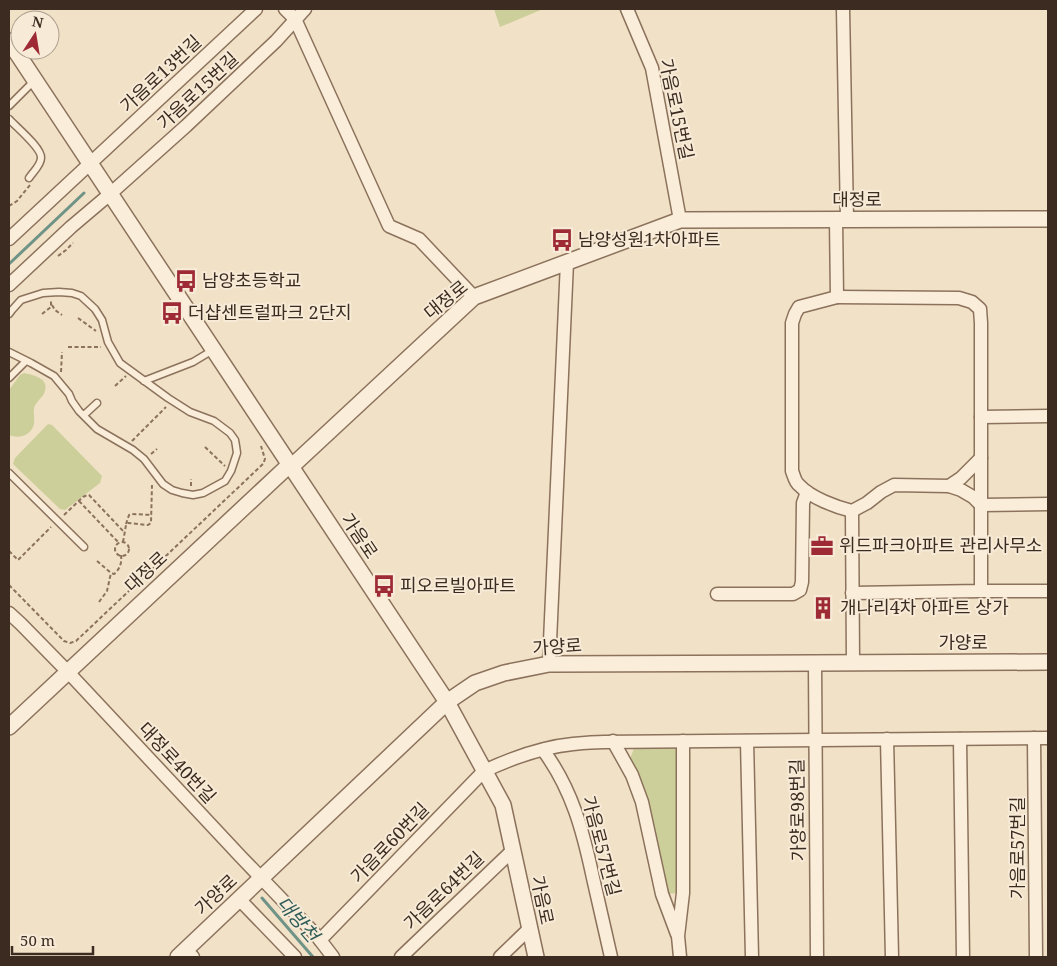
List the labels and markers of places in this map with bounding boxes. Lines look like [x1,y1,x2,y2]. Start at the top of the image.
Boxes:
bus stop icon: 남양성원1차아파트 [549,227,575,253]
place label: 남양성원1차아파트 [578,227,721,251]
bus stop icon: 남양초등학교 [173,268,199,294]
place label: 남양초등학교 [202,268,301,292]
bus stop icon: 더샵센트럴파크 2단지 [159,300,185,326]
place label: 더샵센트럴파크 2단지 [188,300,352,324]
office icon: 위드파크아파트 관리사무소 [809,533,835,559]
place label: 위드파크아파트 관리사무소 [839,533,1042,557]
bus stop icon: 피오르빌아파트 [371,573,397,599]
place label: 피오르빌아파트 [400,573,516,597]
building icon: 개나리4차 아파트 상가 [810,595,836,621]
place label: 개나리4차 아파트 상가 [840,595,1009,619]

